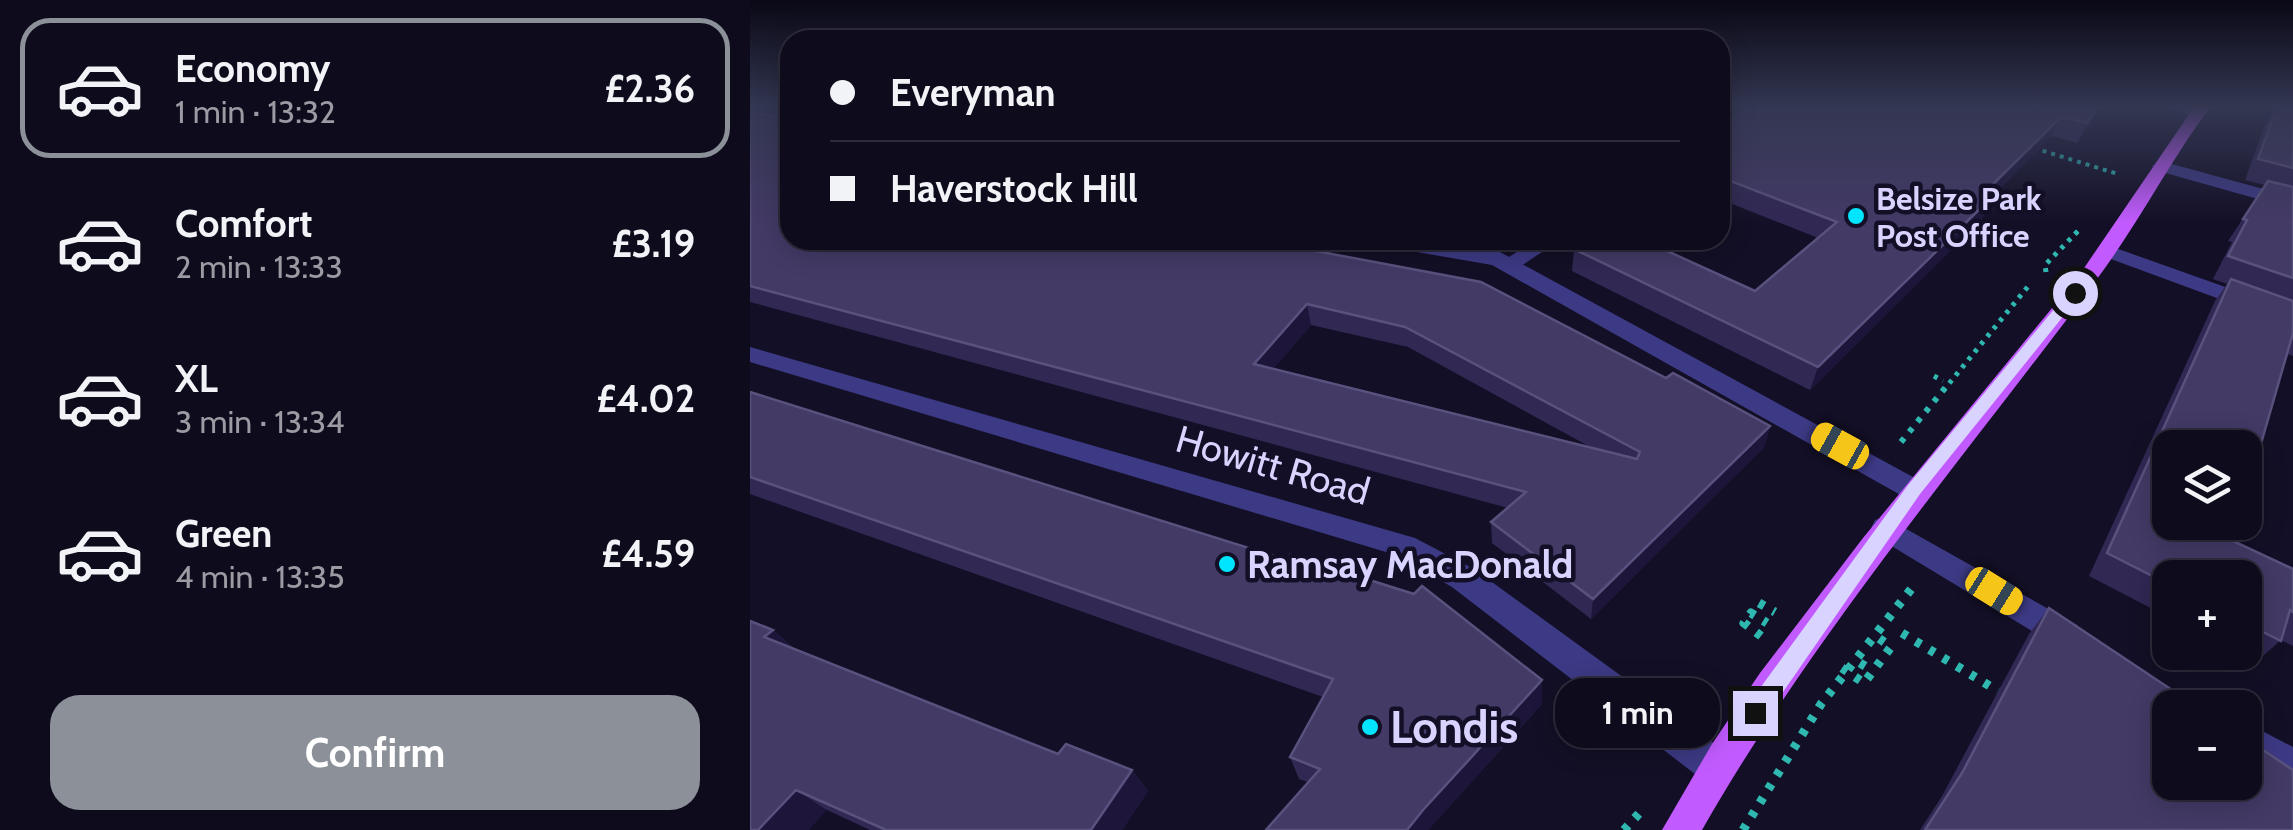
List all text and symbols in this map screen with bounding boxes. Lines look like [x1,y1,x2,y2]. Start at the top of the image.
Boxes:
icon: car [55,43,145,133]
text: Economy [175,45,330,92]
text: £2.36 [605,65,695,112]
text: Everyman [890,69,1056,116]
text: 1 min · 13:32 [175,92,336,131]
text: Haverstock Hill [890,165,1138,212]
place label: Belsize Park Post Office [1876,179,2042,255]
icon: car [55,198,145,288]
text: Comfort [175,200,312,247]
marker: Belsize Park Post Office [1845,205,1867,227]
text: £3.19 [612,220,695,267]
text: 2 min · 13:33 [175,247,343,286]
route start [2053,271,2098,316]
icon: car [55,353,145,443]
text: XL [175,355,218,402]
text: £4.02 [597,375,695,422]
text: 3 min · 13:34 [175,402,344,441]
street label: Howitt Road [1171,415,1375,515]
car [1806,418,1874,474]
map controls [2152,430,2262,800]
button: layers [2152,430,2262,540]
icon: car [55,508,145,598]
text: Green [175,510,272,557]
text: £4.59 [601,530,695,577]
place label: Ramsay MacDonald [1247,541,1573,588]
marker: Ramsay MacDonald [1216,553,1238,575]
text: 4 min · 13:35 [175,557,344,596]
button: + [2152,560,2262,670]
car [1961,562,2027,620]
callout: 1 min [1555,678,1720,748]
button: − [2152,690,2262,800]
route end [1733,691,1778,736]
text: 1 min [1601,693,1674,732]
button: Confirm [50,695,700,810]
place label: Londis [1390,700,1518,754]
marker: Londis [1359,716,1381,738]

